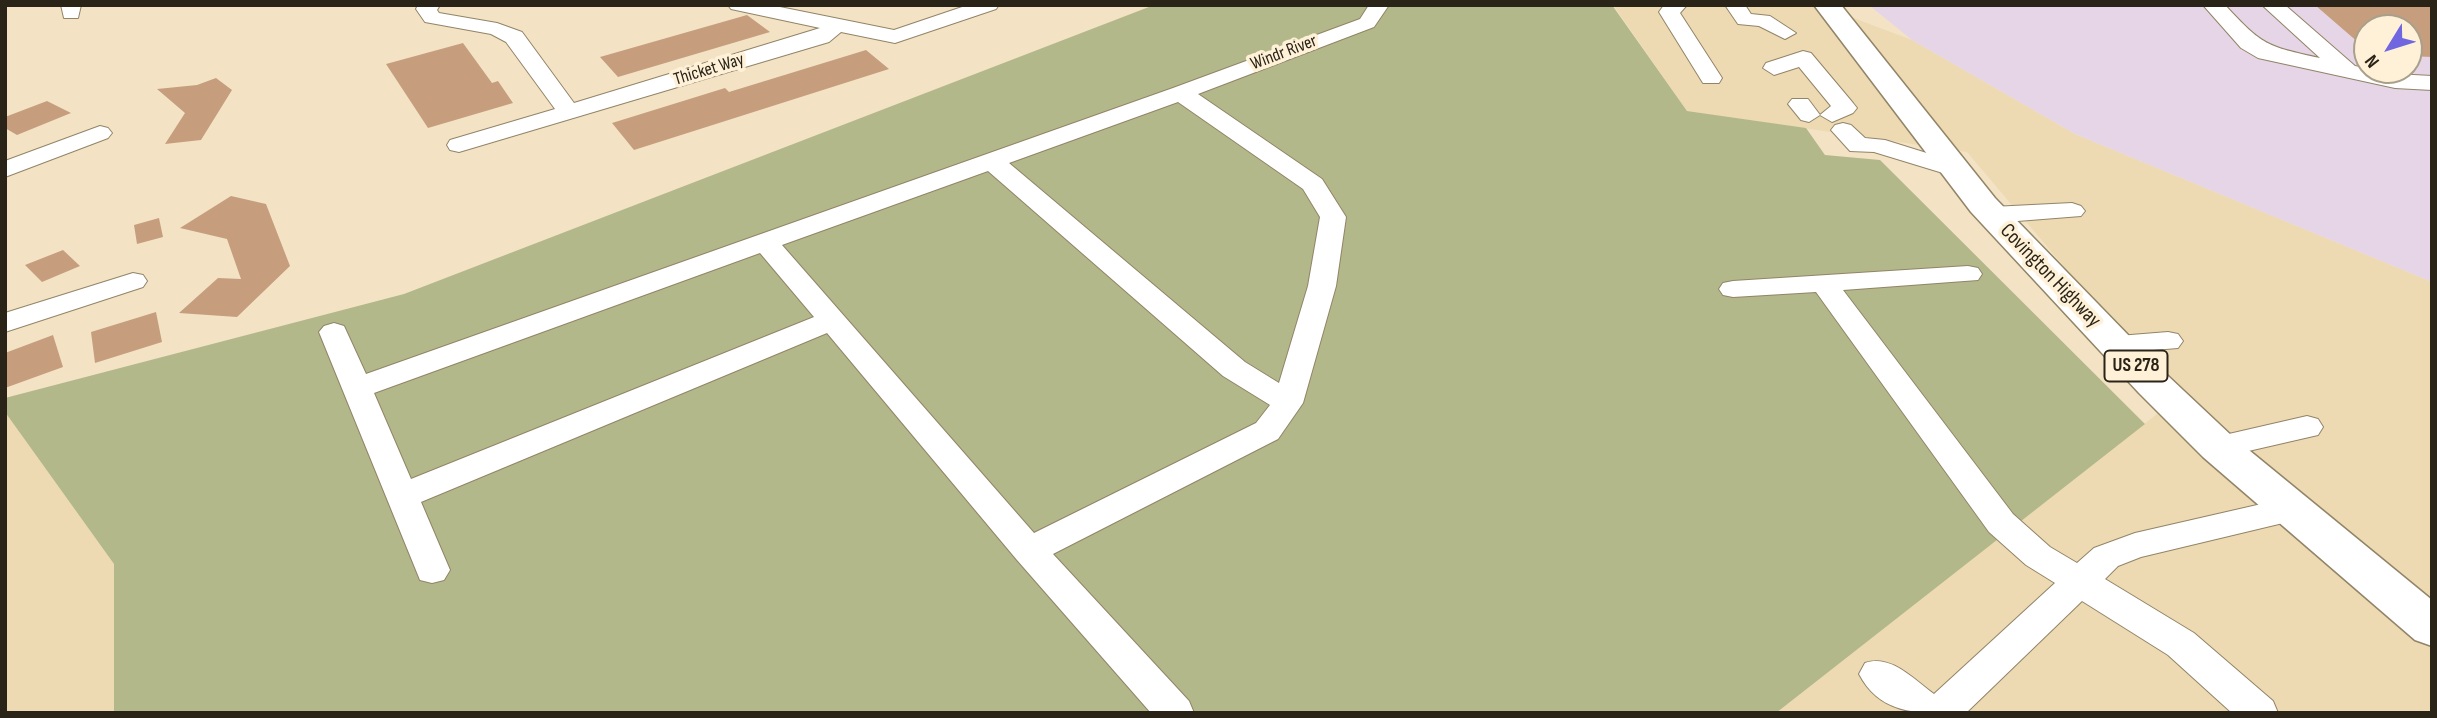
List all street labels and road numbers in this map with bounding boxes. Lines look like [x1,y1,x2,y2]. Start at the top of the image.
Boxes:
street label: Windr River [1248,31,1320,75]
street label: Thicket Way [671,49,747,91]
street label: Covington Highway [1994,219,2106,333]
road number: US 278 [2104,350,2168,382]

